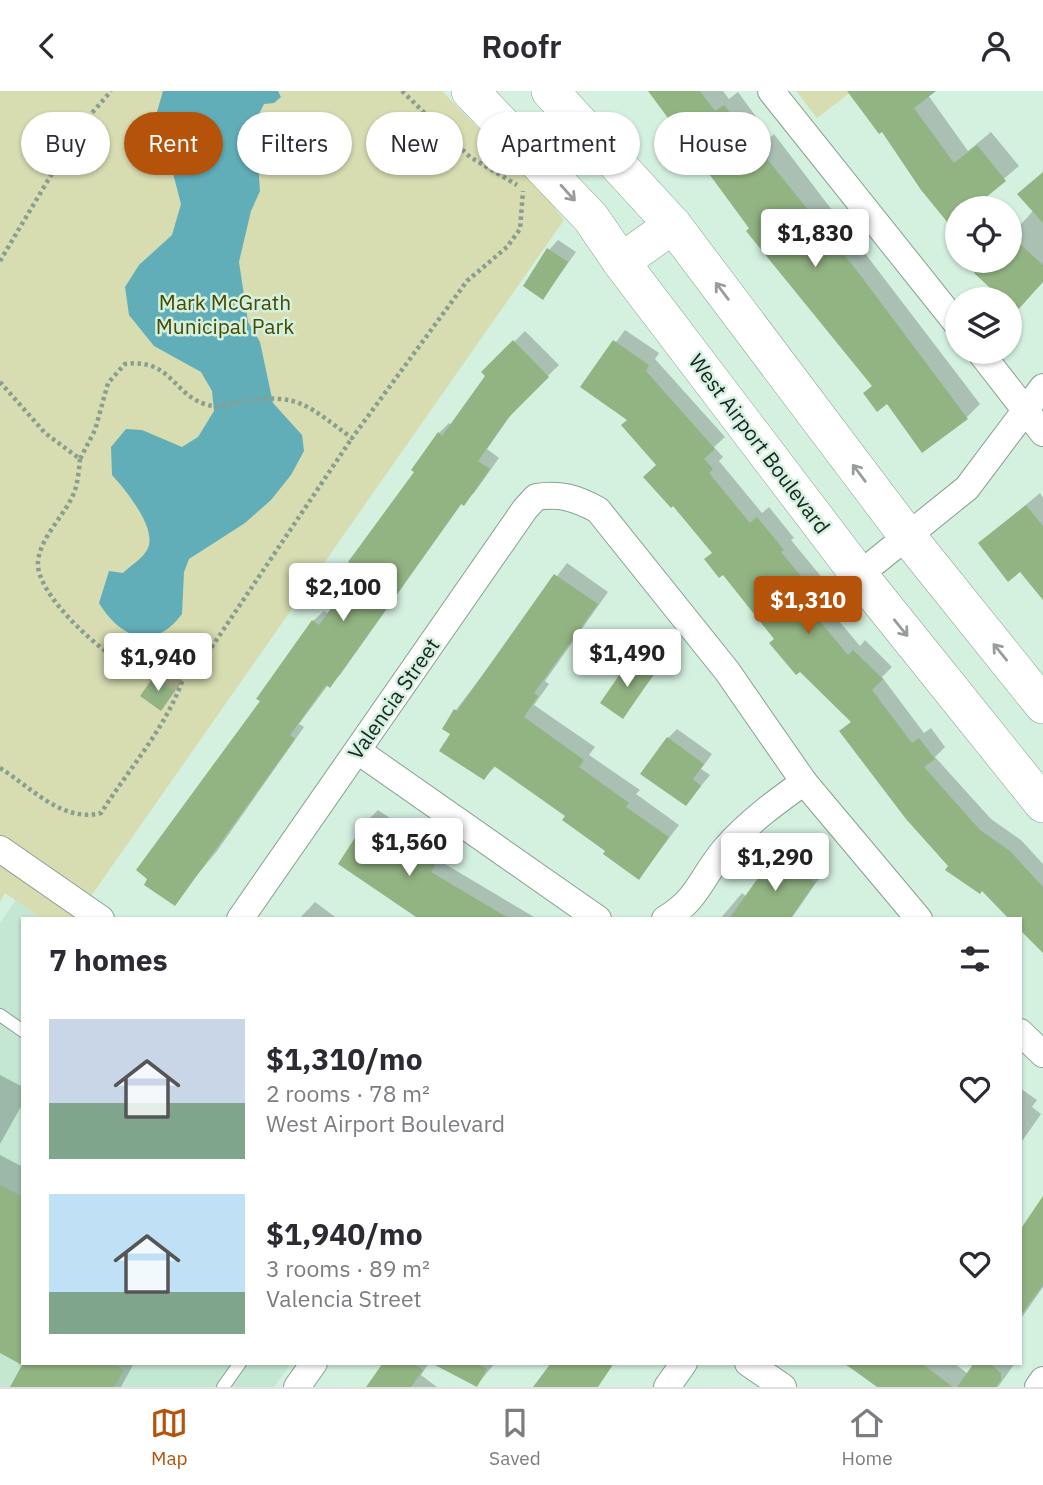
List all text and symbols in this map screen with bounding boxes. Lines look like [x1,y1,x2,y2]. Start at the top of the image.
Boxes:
text: Roofr [481,25,562,67]
icon: back [28,27,66,65]
icon: person [977,27,1015,65]
chip: Buy [21,112,110,175]
chip: Rent [124,112,223,175]
chip: Filters [237,112,352,175]
chip: New [366,112,463,175]
chip: Apartment [477,112,640,175]
chip: House [654,112,771,175]
one-way arrow [560,184,577,201]
map controls [945,196,1022,364]
button: locate [945,196,1022,273]
pin: $1,830 [758,209,872,269]
text: $1,830 [777,217,853,247]
one-way arrow [715,283,730,301]
button: layers [945,287,1022,364]
park label: Mark McGrath Municipal Park [156,288,294,340]
street label: West Airport Boulevard [683,348,837,539]
one-way arrow [852,464,867,483]
pin: $2,100 [286,563,400,623]
text: $2,100 [305,571,381,601]
pin: $1,310 [751,577,865,636]
text: $1,310 [770,584,846,614]
one-way arrow [894,619,909,637]
pin: $1,490 [570,629,684,689]
street label: Valencia Street [341,632,445,765]
pin: $1,940 [101,633,215,693]
text: $1,490 [589,637,665,667]
text: $1,940 [120,641,196,671]
one-way arrow [992,643,1008,661]
pin: $1,560 [352,819,466,878]
text: $1,560 [371,826,447,856]
pin: $1,290 [718,833,832,893]
text: $1,290 [737,841,813,871]
text: 7 homes [49,940,168,979]
icon: filters [956,940,994,978]
text: $1,310/mo [266,1039,423,1078]
icon: home [105,1047,189,1131]
icon: heart [956,1070,994,1108]
text: 2 rooms · 78 m² [266,1078,430,1108]
text: West Airport Boulevard [266,1108,505,1138]
text: $1,940/mo [266,1214,423,1253]
icon: home [105,1222,189,1306]
icon: heart [956,1245,994,1283]
text: 3 rooms · 89 m² [266,1253,430,1283]
text: Valencia Street [266,1283,422,1313]
tab: Map [150,1404,188,1470]
tab: Saved [489,1404,541,1470]
tab: Home [842,1404,893,1470]

